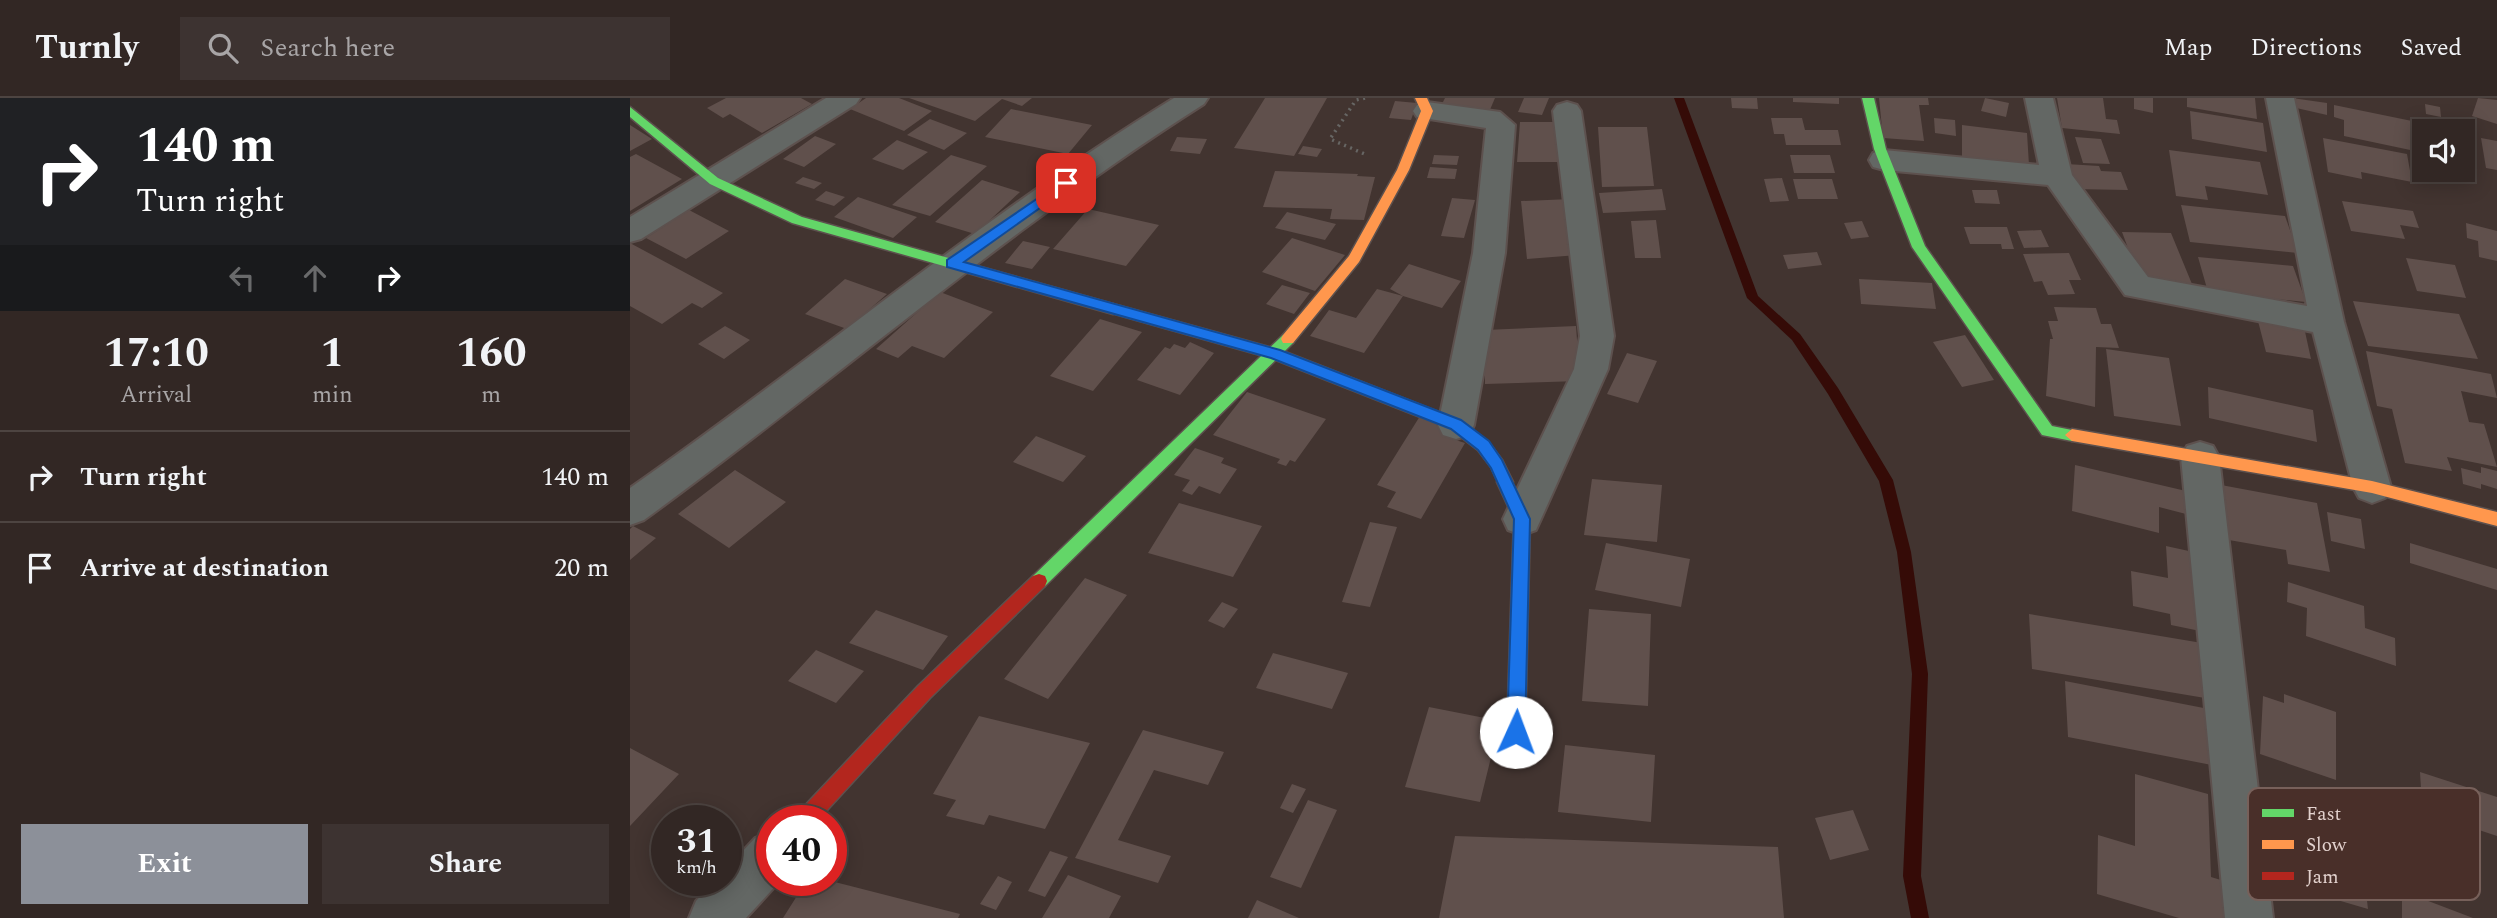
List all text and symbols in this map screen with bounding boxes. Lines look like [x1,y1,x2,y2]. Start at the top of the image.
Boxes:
search box [180,17,670,80]
text: Turnly [35,23,138,73]
text: Search here [260,28,395,68]
icon: search [204,29,242,67]
text: Map [2164,30,2212,66]
text: Directions [2250,30,2362,66]
text: Saved [2400,30,2462,66]
text: 140 m [136,109,275,184]
map controls [2412,119,2475,182]
button: sound [2412,119,2475,182]
icon: right [21,126,112,217]
pin [1036,153,1096,213]
icon: arrive [1047,164,1085,202]
text: Turn right [136,177,284,226]
icon: left [223,259,261,297]
icon: ahead [296,259,334,297]
icon: right [369,259,407,297]
text: 17:10 [103,322,209,385]
text: 1 [321,322,344,385]
text: 160 [456,322,527,385]
text: Arrival [120,378,192,413]
text: min [312,378,353,413]
text: m [481,378,501,413]
text: Turn right [80,457,207,497]
text: 140 m [541,457,609,497]
icon: right [21,458,59,496]
text: Arrive at destination [80,548,329,588]
text: 20 m [554,548,609,588]
icon: arrive [21,549,59,587]
position arrow [1479,695,1553,769]
legend [2248,788,2480,900]
text: Fast [2306,800,2342,829]
speed limit sign: 40 [756,805,847,896]
text: 31 [677,815,716,868]
button: Exit [21,824,308,904]
button: Share [322,824,609,904]
text: Slow [2306,831,2347,860]
text: km/h [676,854,717,881]
text: Jam [2306,863,2338,892]

